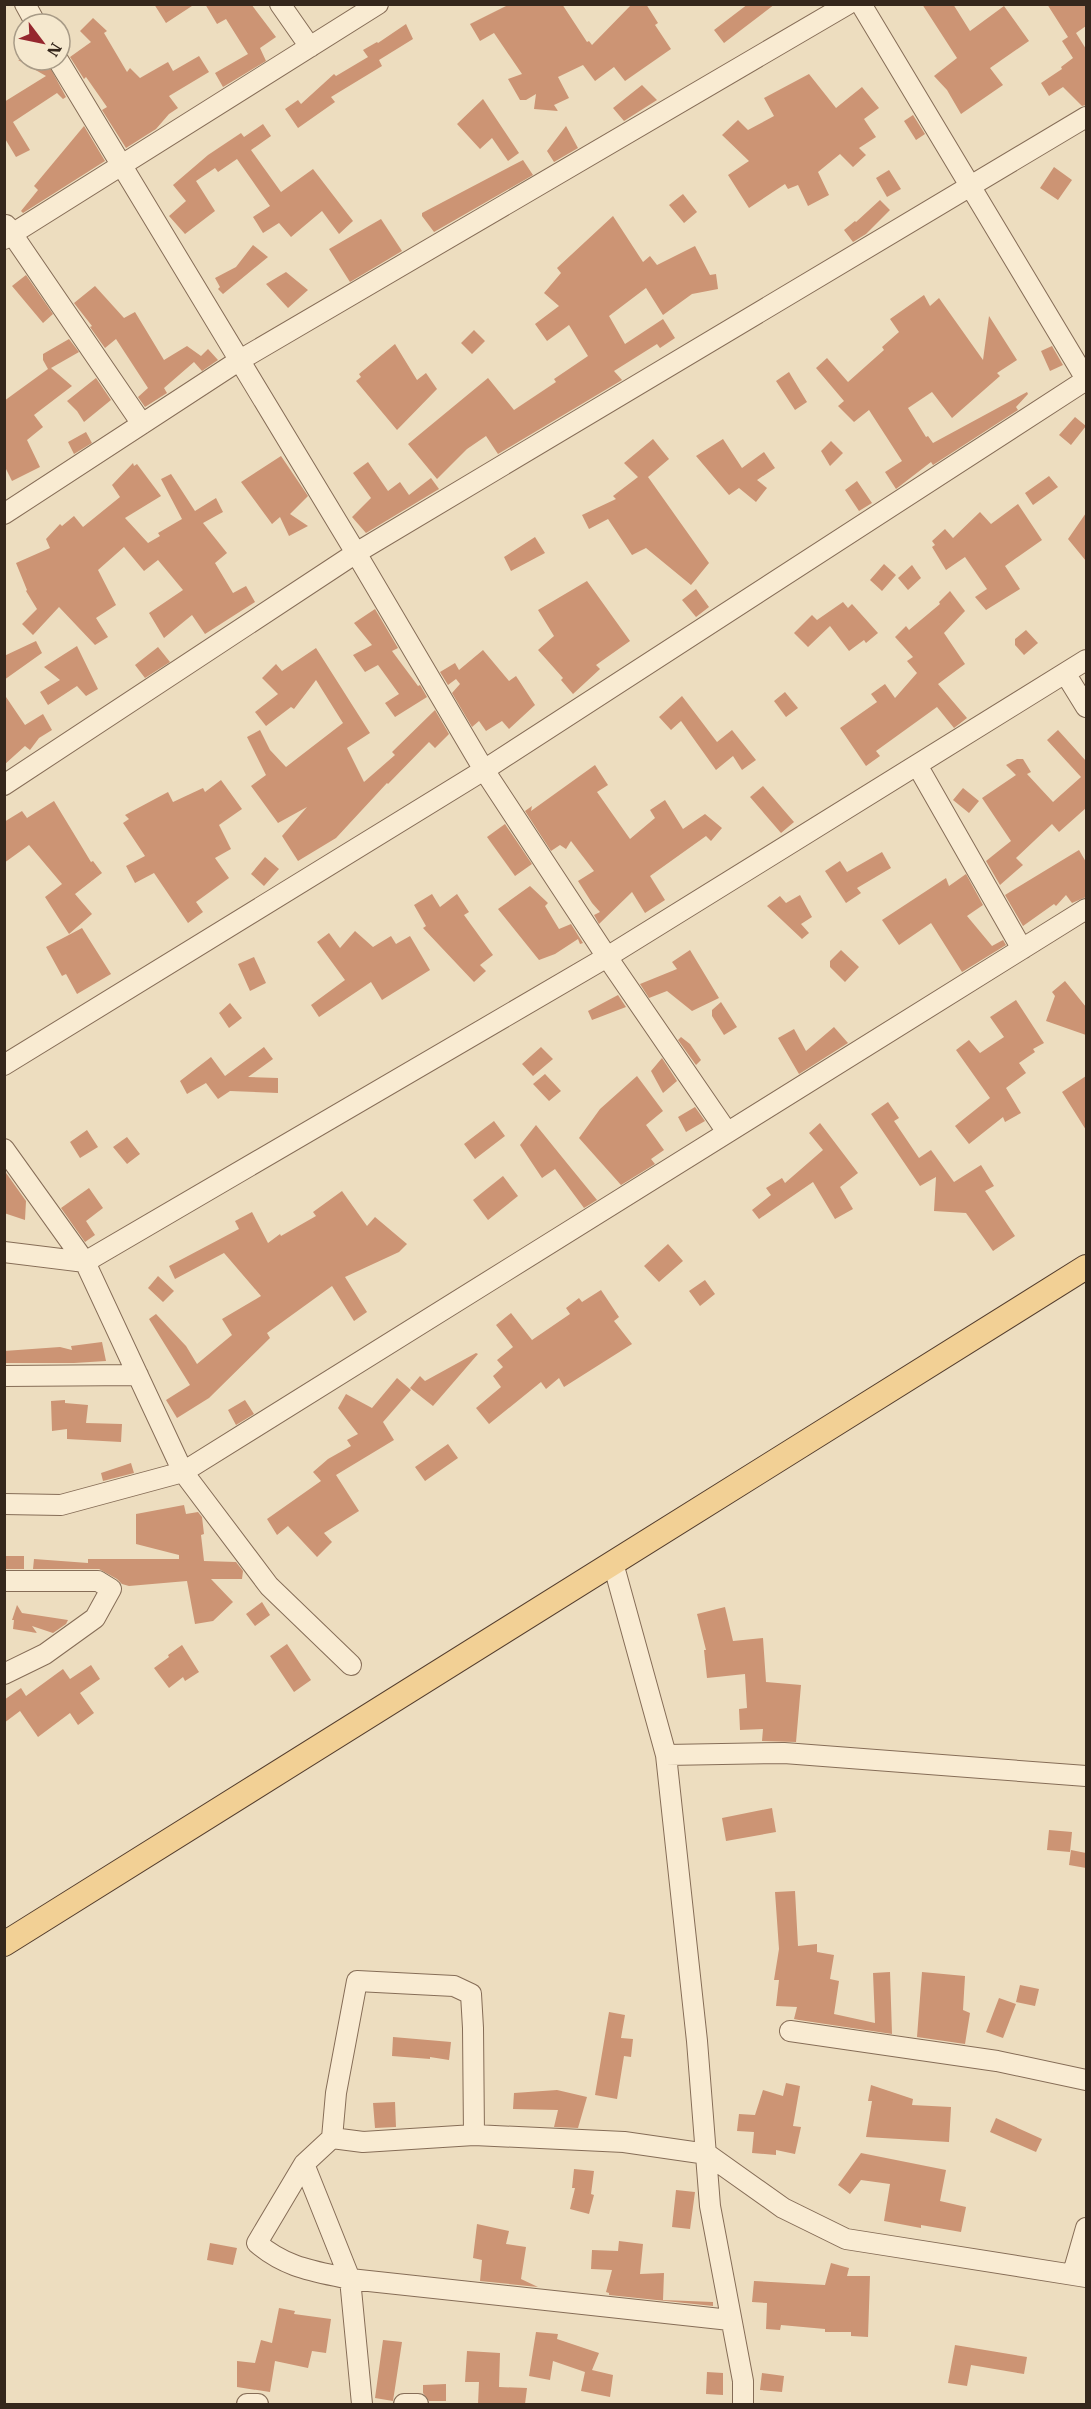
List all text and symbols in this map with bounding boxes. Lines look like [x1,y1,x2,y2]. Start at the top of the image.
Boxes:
north arrow [12,12,72,72]
text: N [43,39,67,61]

